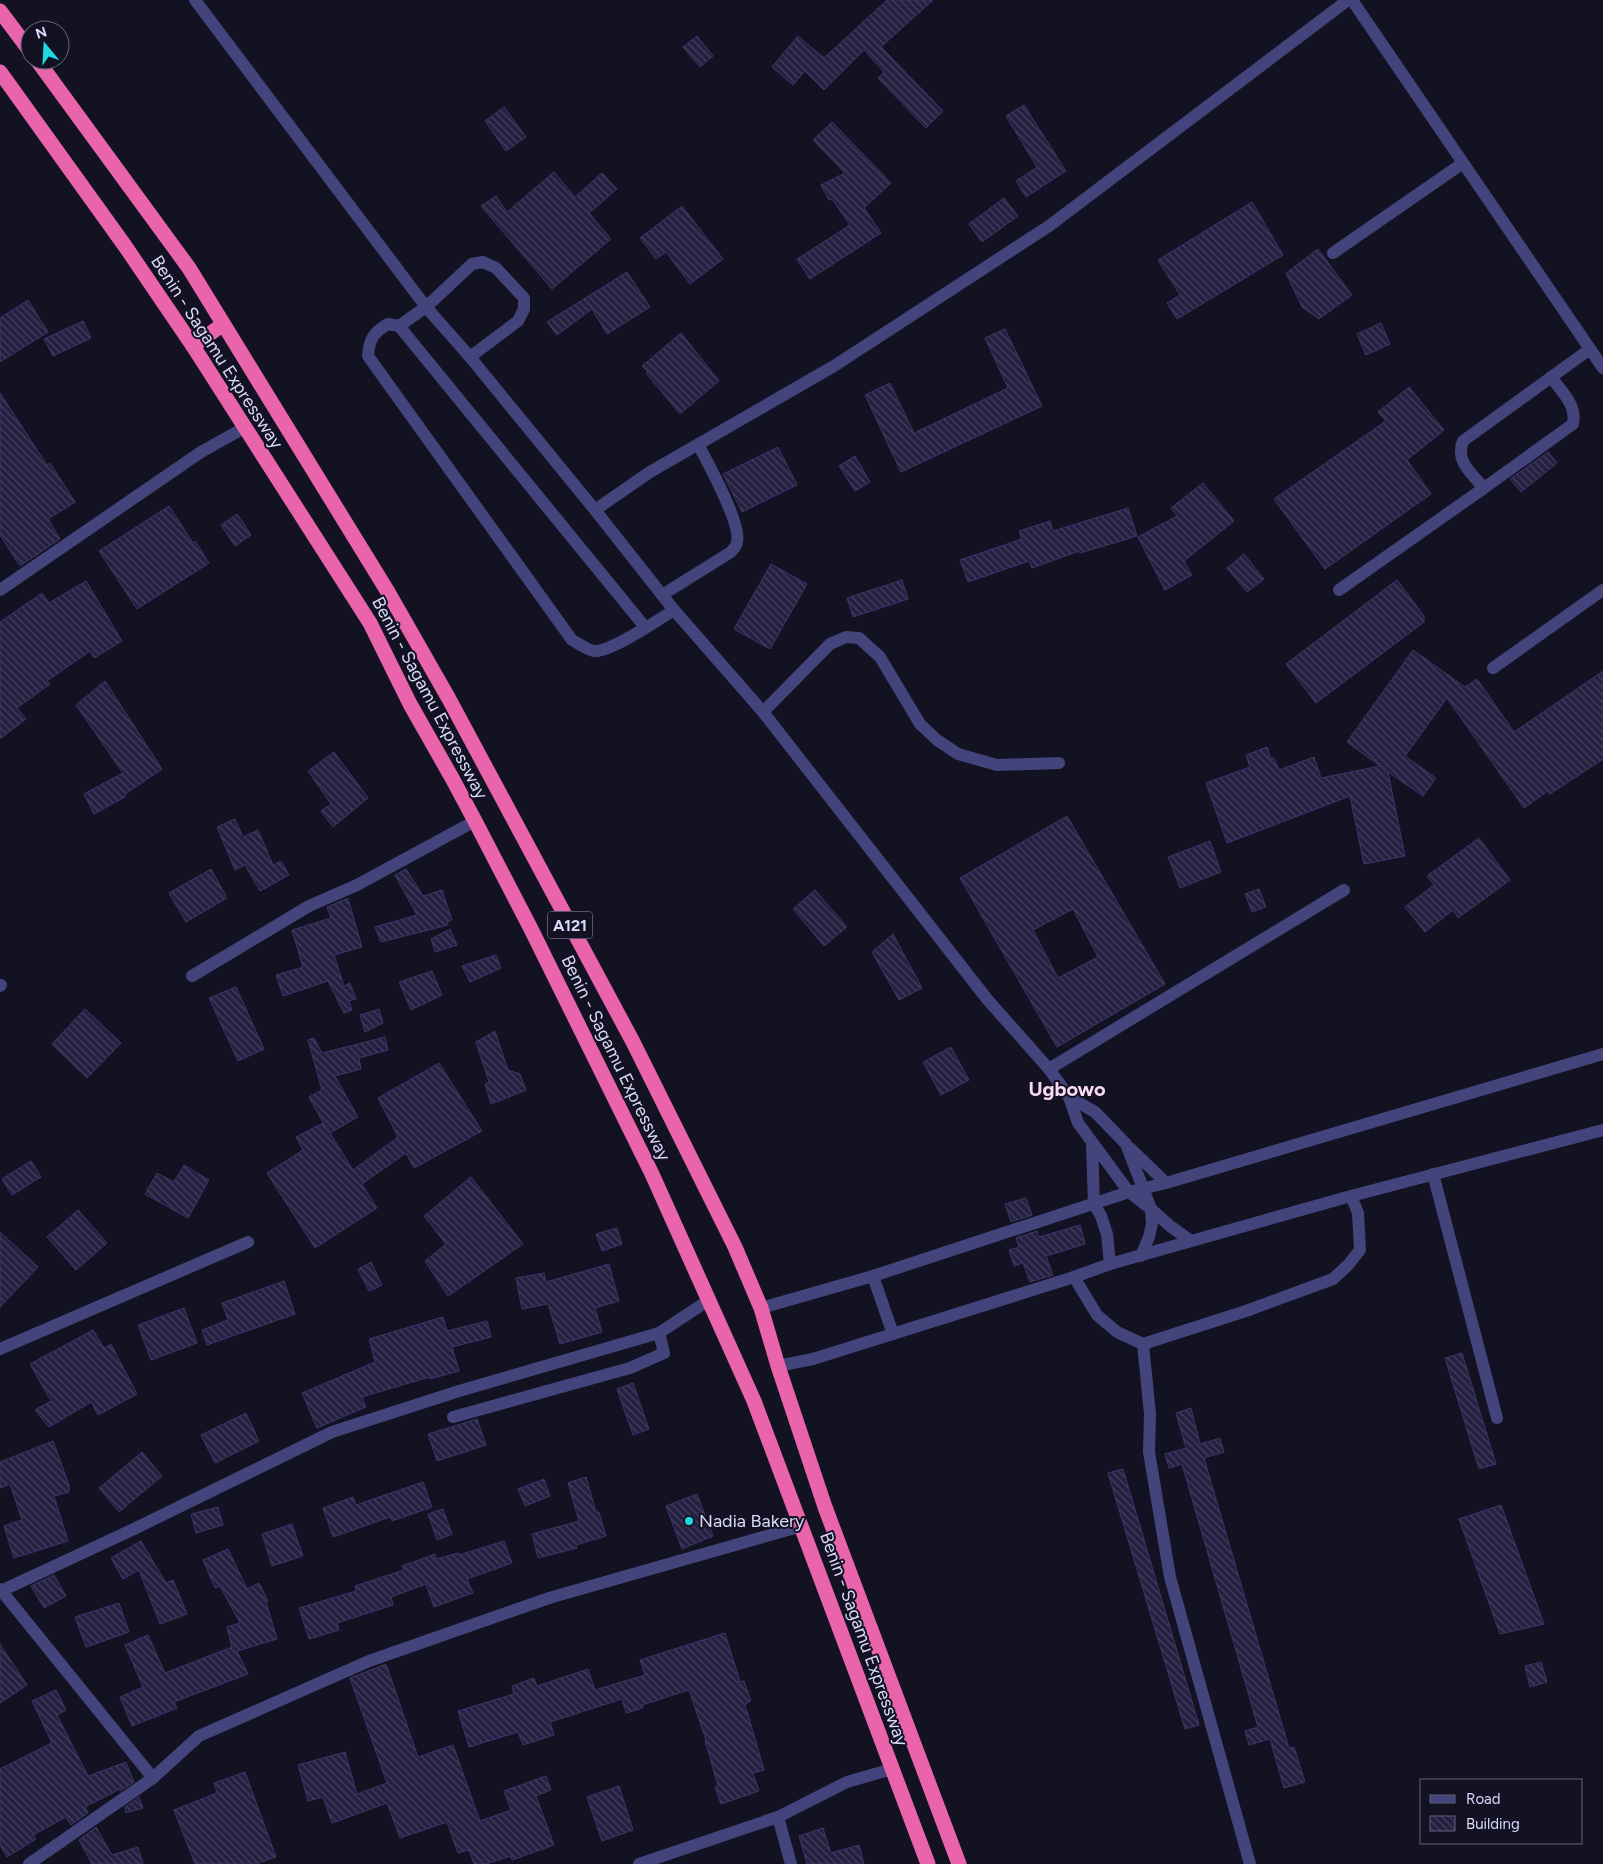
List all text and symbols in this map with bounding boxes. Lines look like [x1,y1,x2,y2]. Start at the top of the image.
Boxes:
north arrow [20,20,70,70]
text: N [33,23,49,43]
street label: Benin - Sagamu Expressway [146,251,288,453]
street label: Benin - Sagamu Expressway [367,593,493,803]
road number: A121 [548,912,592,938]
street label: Benin - Sagamu Expressway [557,952,676,1165]
district label: Ugbowo [1028,1077,1106,1101]
place label: Nadia Bakery [699,1510,805,1532]
marker: Nadia Bakery [683,1515,695,1527]
street label: Benin - Sagamu Expressway [815,1529,913,1750]
legend [1420,1779,1583,1844]
text: Road [1466,1790,1501,1808]
text: Building [1466,1815,1520,1833]

